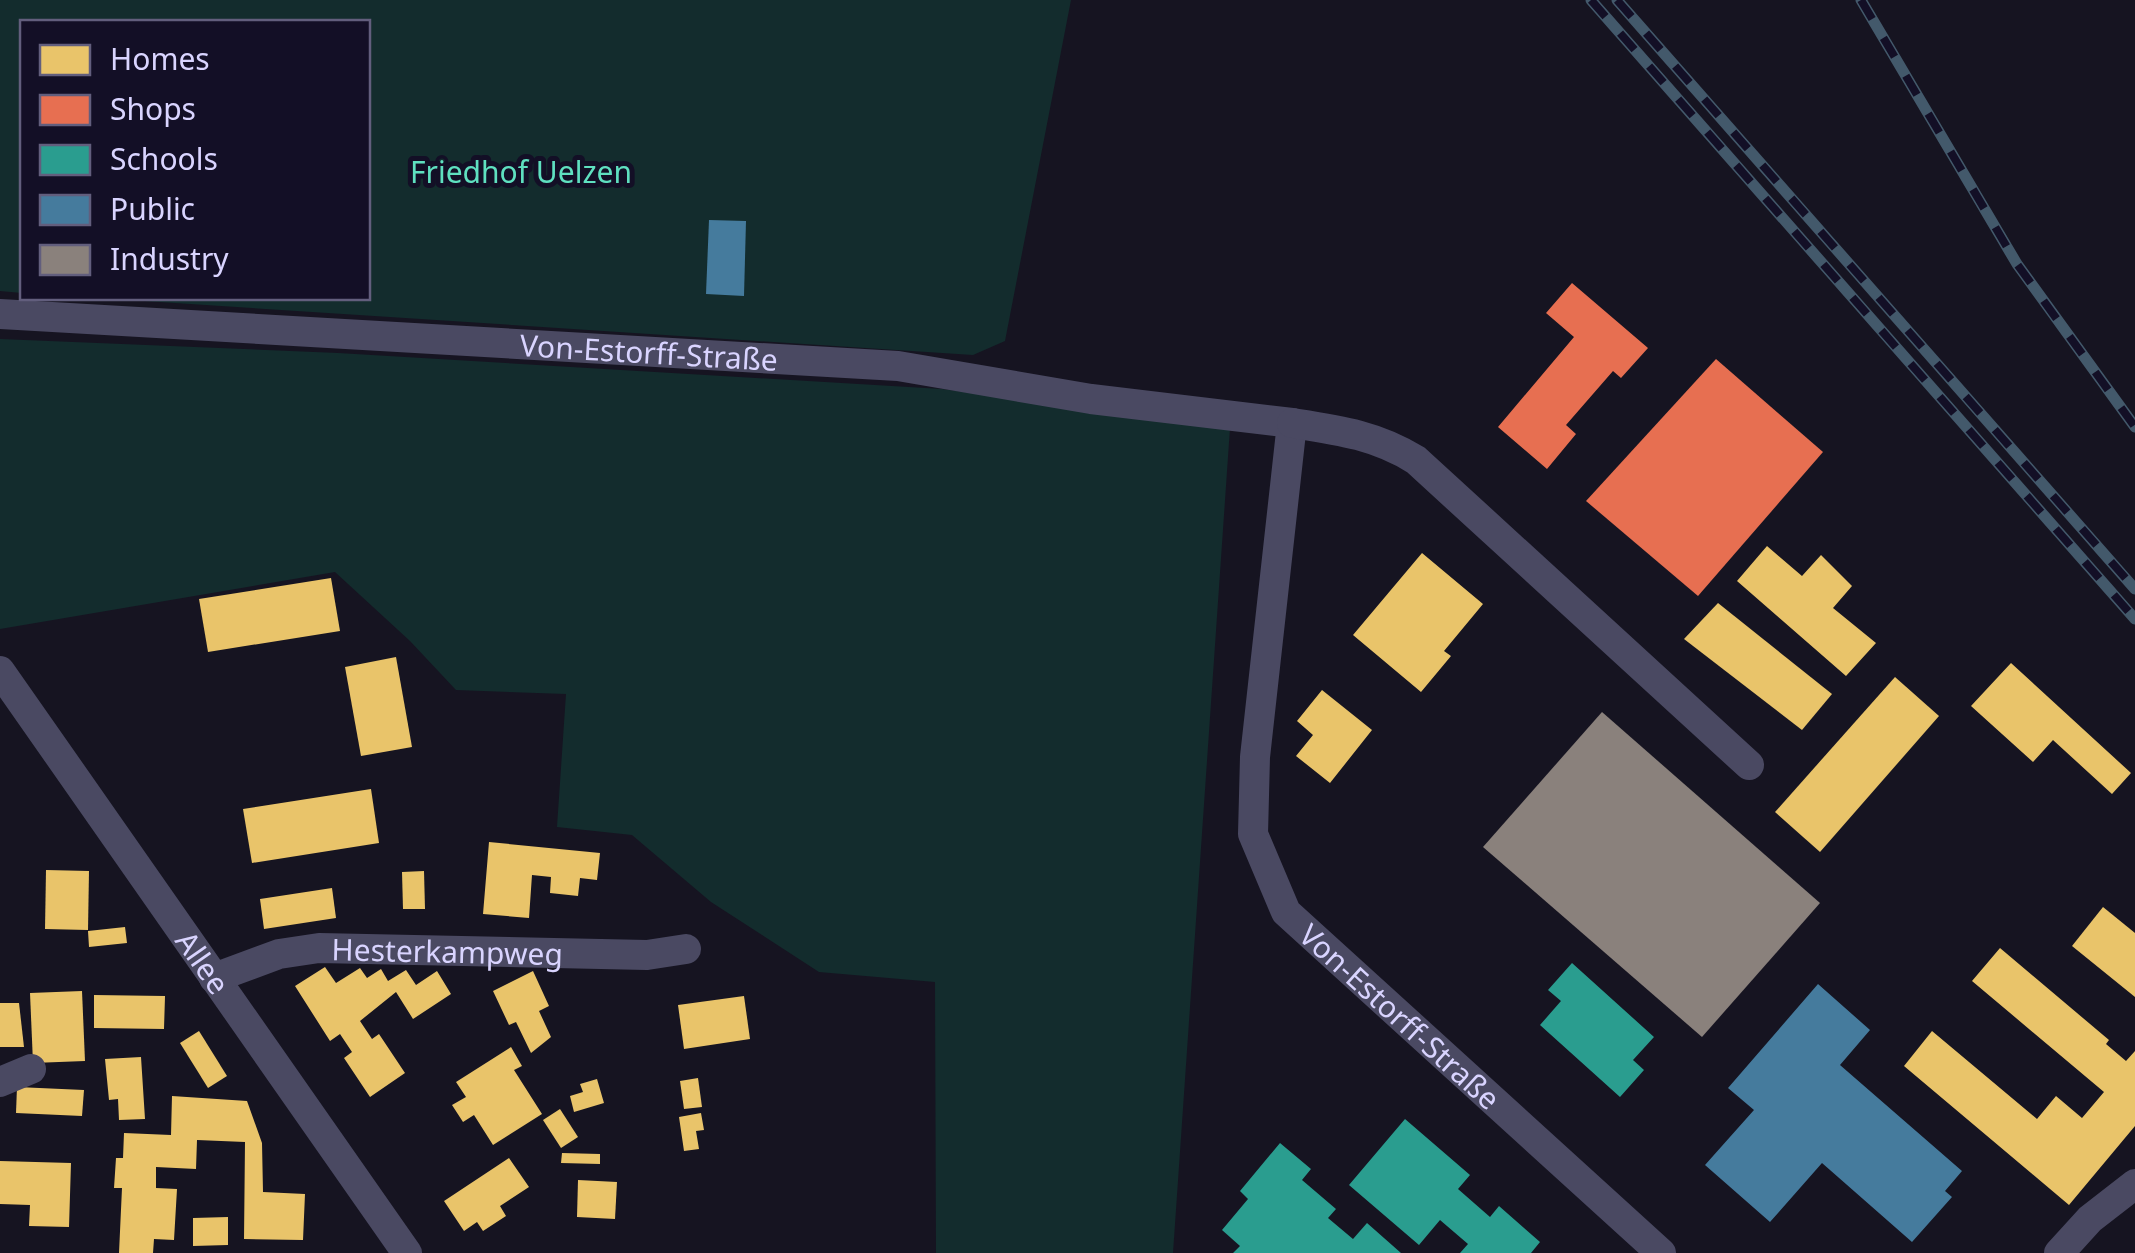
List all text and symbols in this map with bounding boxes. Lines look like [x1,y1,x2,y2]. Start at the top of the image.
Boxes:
legend [20,20,370,300]
text: Homes [110,38,210,79]
text: Shops [110,88,196,129]
text: Schools [110,138,218,179]
park label: Friedhof Uelzen [410,151,632,192]
text: Public [110,188,195,229]
text: Industry [110,238,229,279]
street label: Von-Estorff-Straße [519,324,779,380]
street label: Von-Estorff-Straße [1291,914,1510,1118]
street label: Allee [167,922,240,1002]
street label: Hesterkampweg [331,928,563,974]

